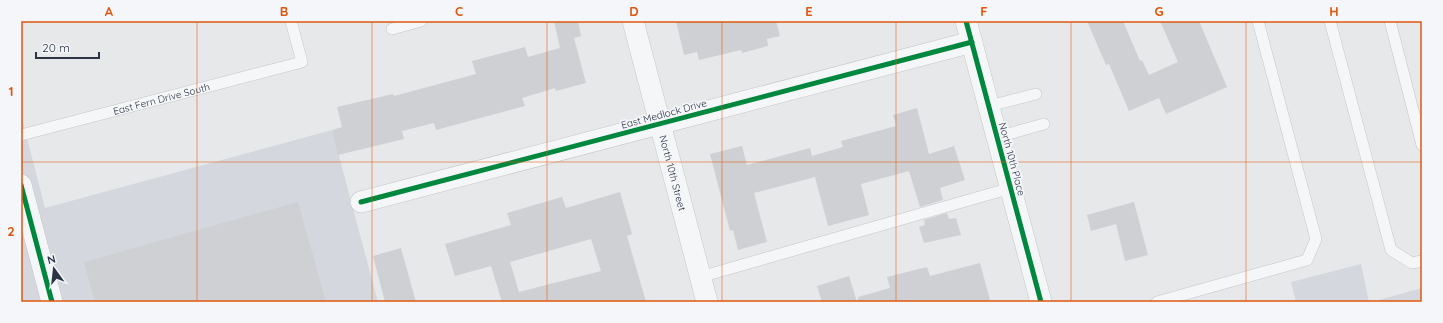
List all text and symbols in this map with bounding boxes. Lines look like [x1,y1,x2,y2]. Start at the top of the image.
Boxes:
text: A [105,3,114,19]
text: B [280,3,288,19]
text: C [455,3,463,19]
text: D [629,3,639,19]
text: E [805,3,813,19]
text: F [980,3,988,19]
text: G [1154,3,1164,19]
text: H [1329,3,1339,19]
scale bar [36,34,99,60]
text: 20 m [42,40,70,55]
street label: East Fern Drive South [112,80,211,117]
text: 1 [8,83,14,99]
street label: East Medlock Drive [620,96,709,132]
street label: North 10th Place [996,121,1028,198]
street label: North 10th Street [657,134,689,213]
text: 2 [7,223,15,239]
north arrow [34,249,74,289]
text: N [46,252,57,267]

